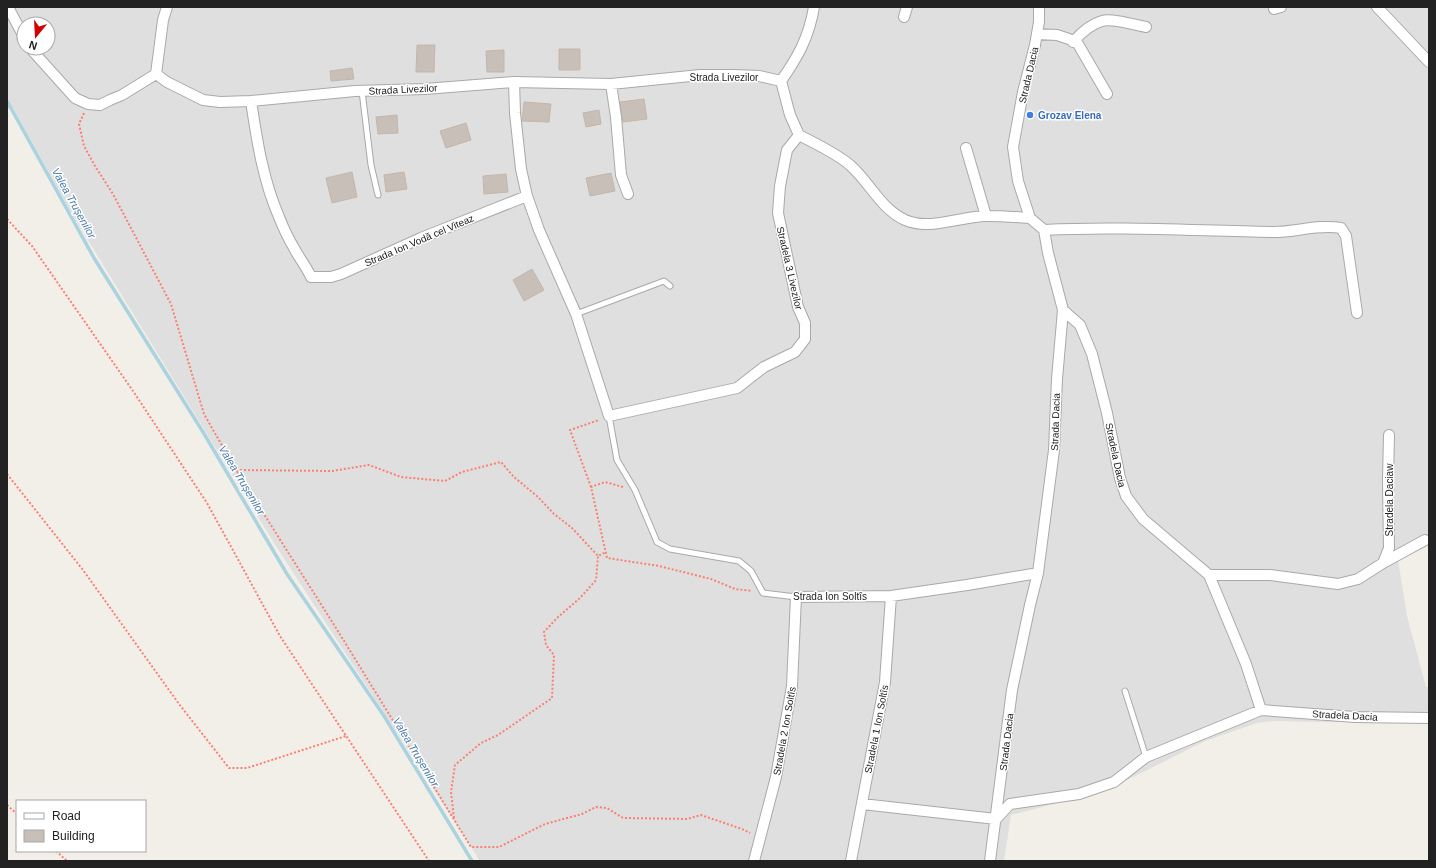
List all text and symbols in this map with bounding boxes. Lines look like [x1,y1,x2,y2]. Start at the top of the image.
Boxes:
north arrow [16,16,56,56]
text: N [27,39,39,52]
street label: Strada Dacia [1017,45,1040,105]
street label: Strada Livezilor [690,72,759,83]
street label: Strada Livezilor [368,82,438,97]
marker: Grozav Elena [1025,110,1035,120]
place label: Grozav Elena [1038,110,1102,121]
water label: Valea Trușenilor [50,166,99,242]
street label: Strada Ion Vodă cel Viteaz [363,212,476,269]
street label: Stradela 3 Livezilor [775,225,805,311]
street label: Strada Dacia [1049,393,1062,451]
street label: Stradela Dacia [1103,422,1128,489]
water label: Valea Trușenilor [217,443,268,518]
street label: Stradela Daciaw [1384,463,1395,536]
street label: Strada Ion Soltîs [793,591,867,602]
street label: Stradela 1 Ion Soltîs [862,684,890,774]
street label: Stradela 2 Ion Soltîs [771,686,798,776]
street label: Stradela Dacia [1312,708,1378,723]
street label: Strada Dacia [998,712,1016,771]
water label: Valea Trușenilor [391,715,442,790]
legend [16,800,146,852]
text: Road [52,809,81,823]
text: Building [52,829,95,843]

